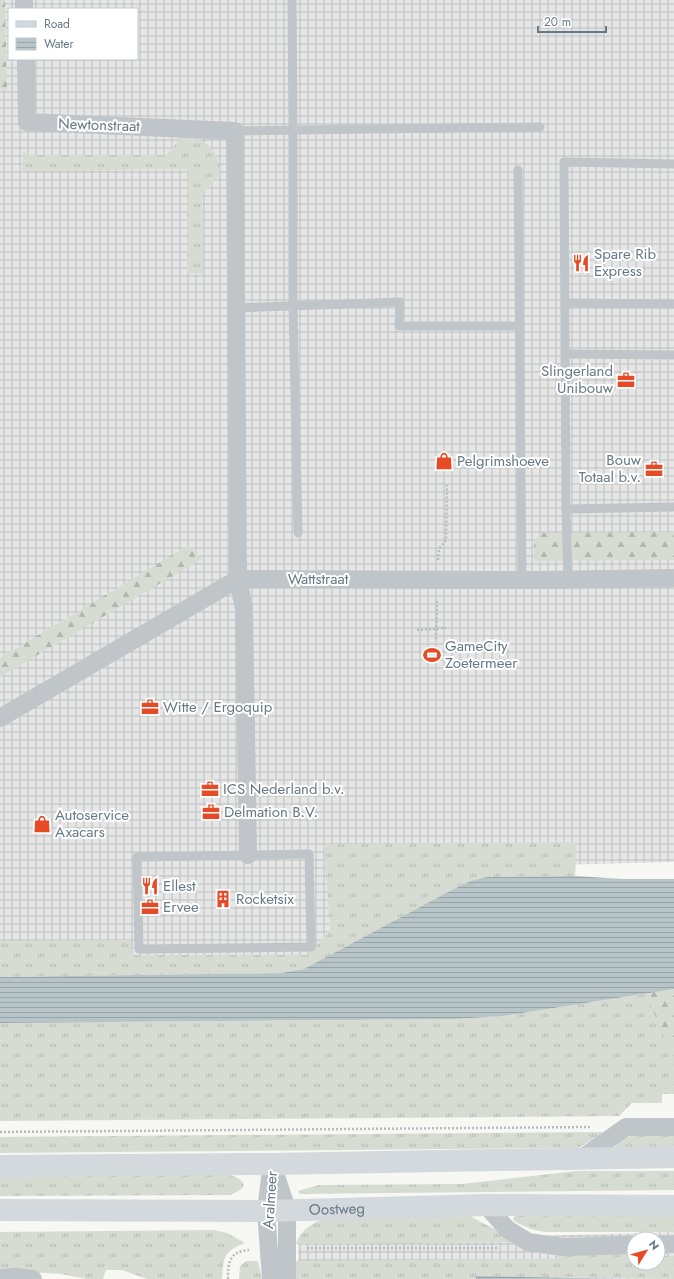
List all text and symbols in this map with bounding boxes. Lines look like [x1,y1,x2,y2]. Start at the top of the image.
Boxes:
legend [8,8,138,60]
scale bar [538,8,606,34]
text: 20 m [544,13,571,31]
text: Road [44,15,70,33]
text: Water [44,35,75,53]
street label: Newtonstraat [58,113,141,137]
place label: Spare Rib Express [594,243,656,282]
restaurant icon: Spare Rib Express [571,253,591,273]
place label: Slingerland Unibouw [541,360,614,399]
office icon: Slingerland Unibouw [616,370,636,390]
place label: Bouw Totaal b.v. [579,449,642,488]
place label: Pelgrimshoeve [457,450,549,472]
shop icon: Pelgrimshoeve [434,451,454,471]
office icon: Bouw Totaal b.v. [644,459,664,479]
street label: Wattstraat [288,568,349,590]
place label: GameCity Zoetermeer [445,635,518,674]
sports icon: GameCity Zoetermeer [422,645,442,665]
place label: Witte / Ergoquip [163,696,273,718]
office icon: Witte / Ergoquip [140,697,160,717]
place label: ICS Nederland b.v. [223,778,345,800]
office icon: ICS Nederland b.v. [200,779,220,799]
place label: Delmation B.V. [224,801,318,823]
office icon: Delmation B.V. [201,802,221,822]
place label: Autoservice Axacars [55,804,129,843]
shop icon: Autoservice Axacars [32,814,52,834]
place label: Ellest [163,875,196,897]
restaurant icon: Ellest [140,876,160,896]
place label: Rocketsix [236,888,294,910]
building icon: Rocketsix [213,889,233,909]
place label: Ervee [163,896,199,918]
office icon: Ervee [140,897,160,917]
street label: Aralmeer [257,1169,283,1230]
street label: Oostweg [309,1197,365,1221]
north arrow [626,1231,666,1271]
text: N [645,1237,663,1253]

